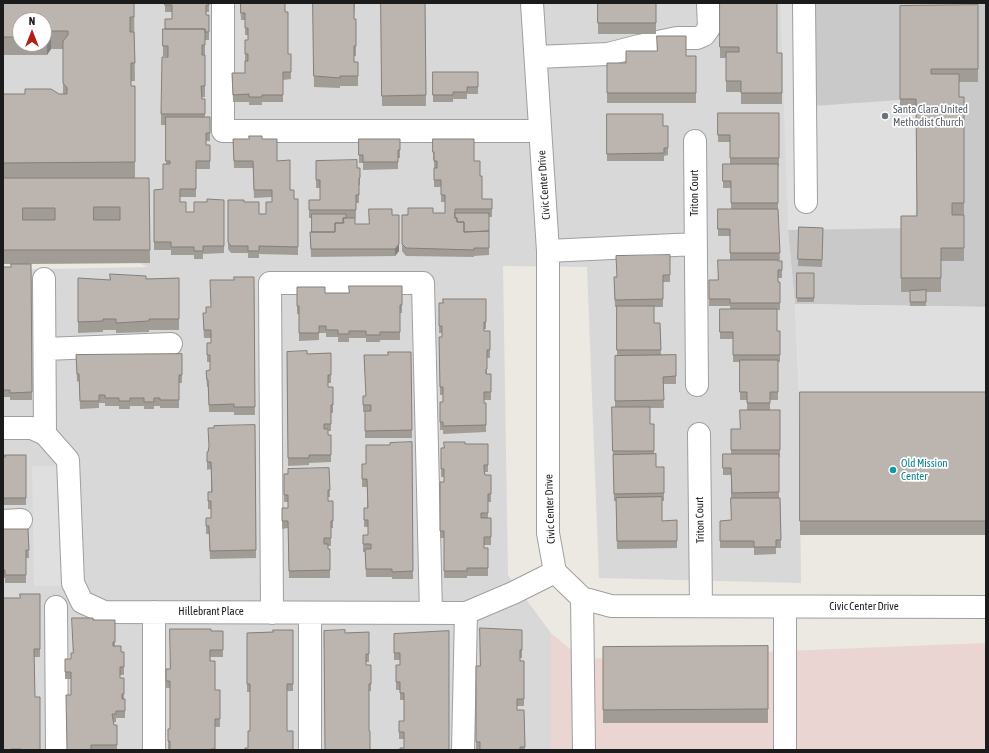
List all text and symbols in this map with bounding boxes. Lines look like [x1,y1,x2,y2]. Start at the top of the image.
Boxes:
north arrow [12,12,52,52]
text: N [29,15,35,27]
place label: Santa Clara United Methodist Church [893,103,968,129]
marker: Santa Clara United Methodist Church [880,111,890,121]
street label: Civic Center Drive [535,150,553,220]
street label: Triton Court [688,170,702,216]
place label: Old Mission Center [901,457,948,483]
marker: Old Mission Center [888,465,898,475]
street label: Civic Center Drive [542,474,558,544]
street label: Triton Court [693,497,707,543]
street label: Civic Center Drive [829,600,899,614]
street label: Hillebrant Place [178,605,244,619]

